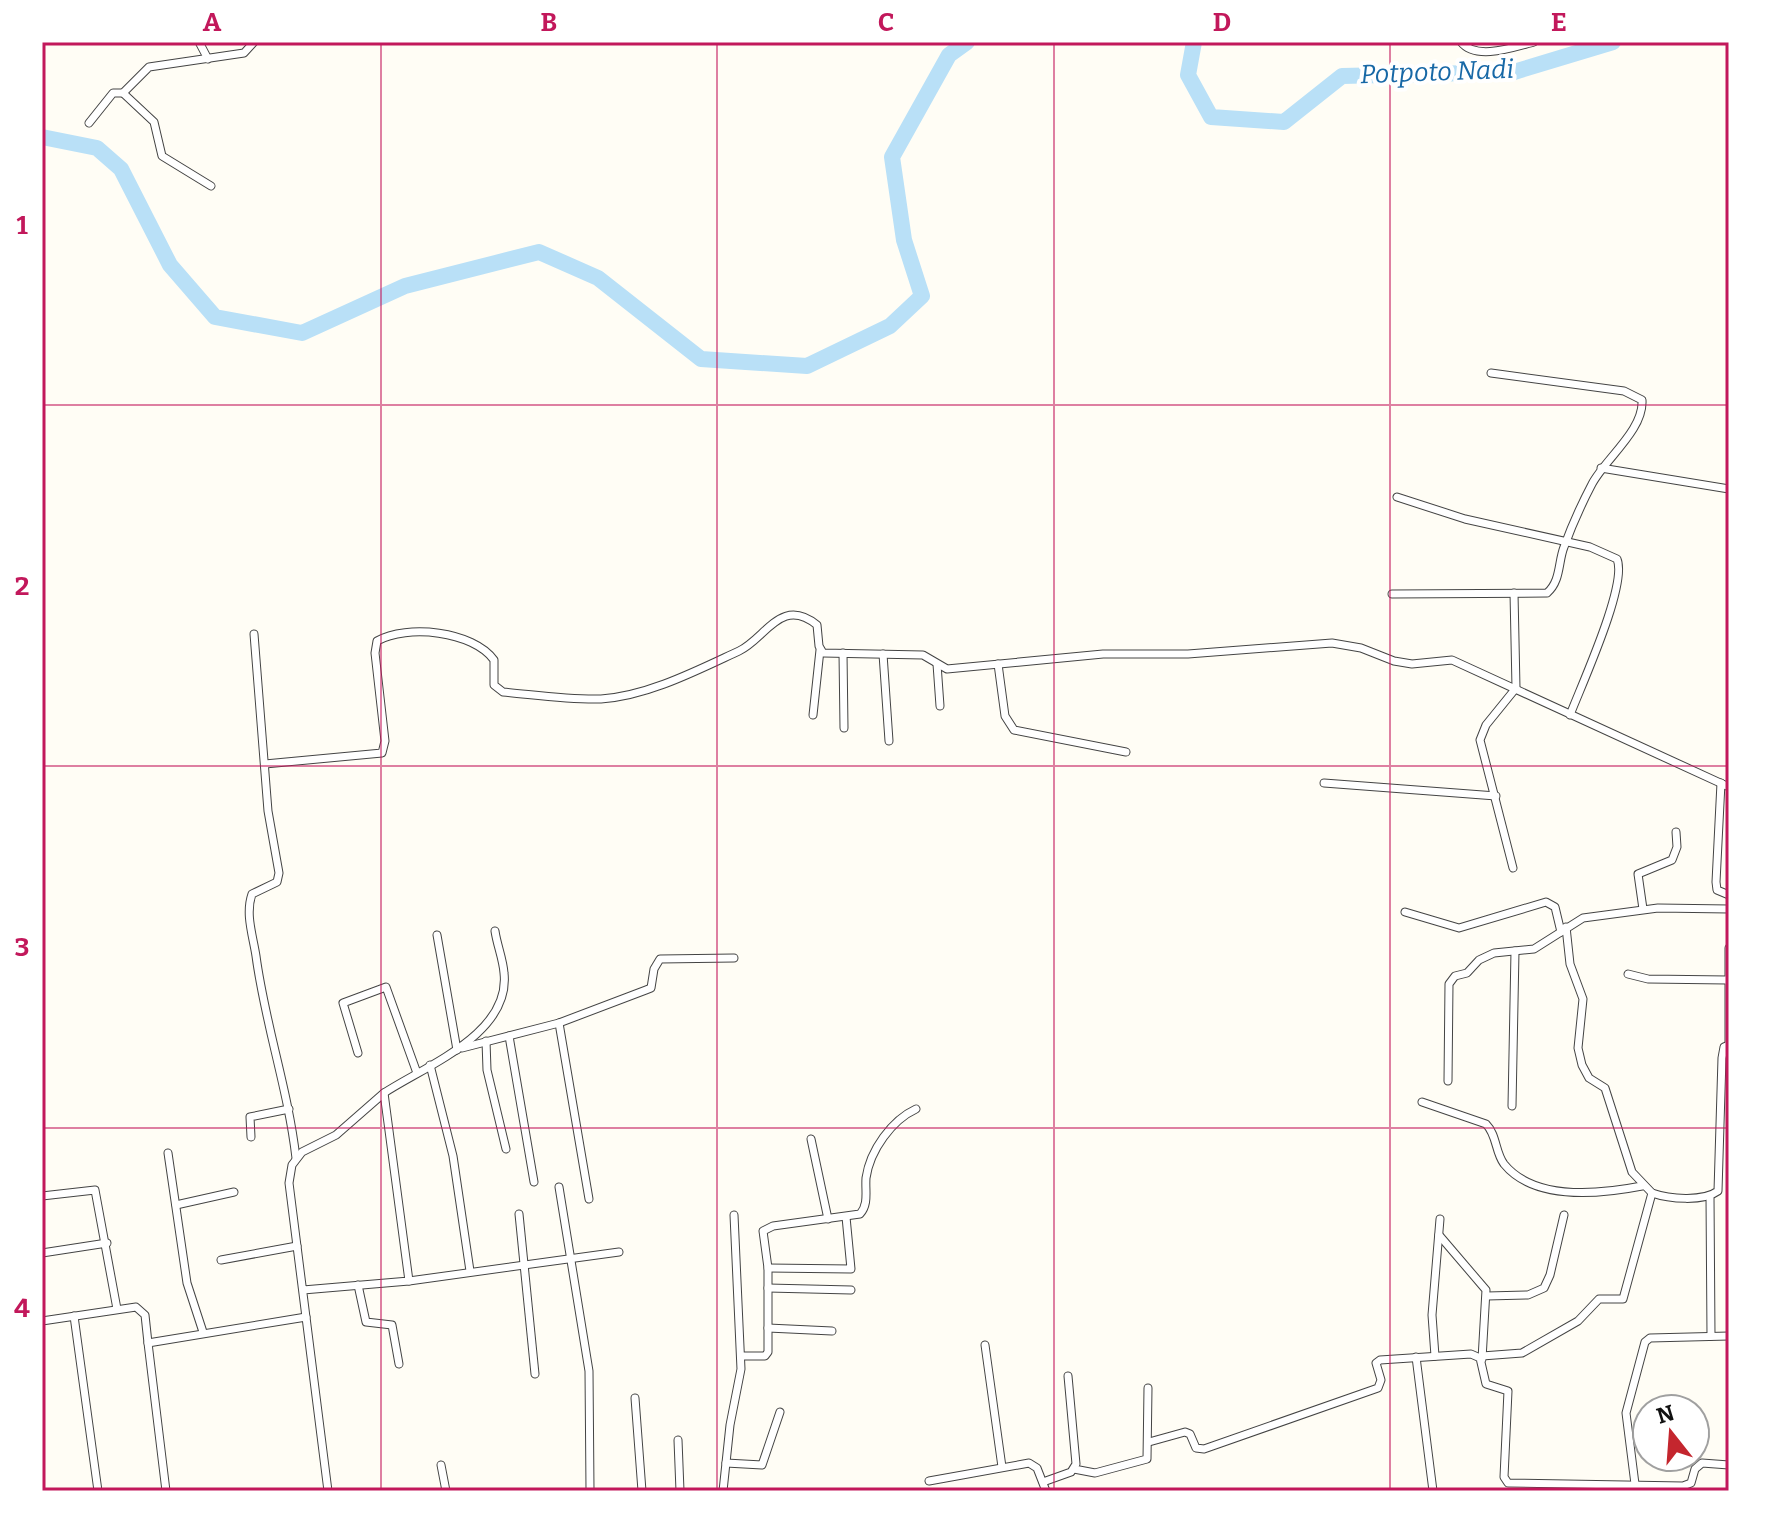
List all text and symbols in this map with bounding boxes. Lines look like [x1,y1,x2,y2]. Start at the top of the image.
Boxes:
text: A [203,7,222,38]
text: B [541,7,557,38]
text: C [878,7,894,38]
text: D [1213,7,1231,38]
text: E [1551,7,1567,38]
water label: Potpoto Nadi [1360,54,1514,90]
text: 1 [16,210,28,241]
text: 2 [15,571,29,602]
text: 3 [15,932,29,963]
text: 4 [14,1293,30,1324]
north arrow [1631,1393,1711,1473]
text: N [1653,1399,1677,1430]

